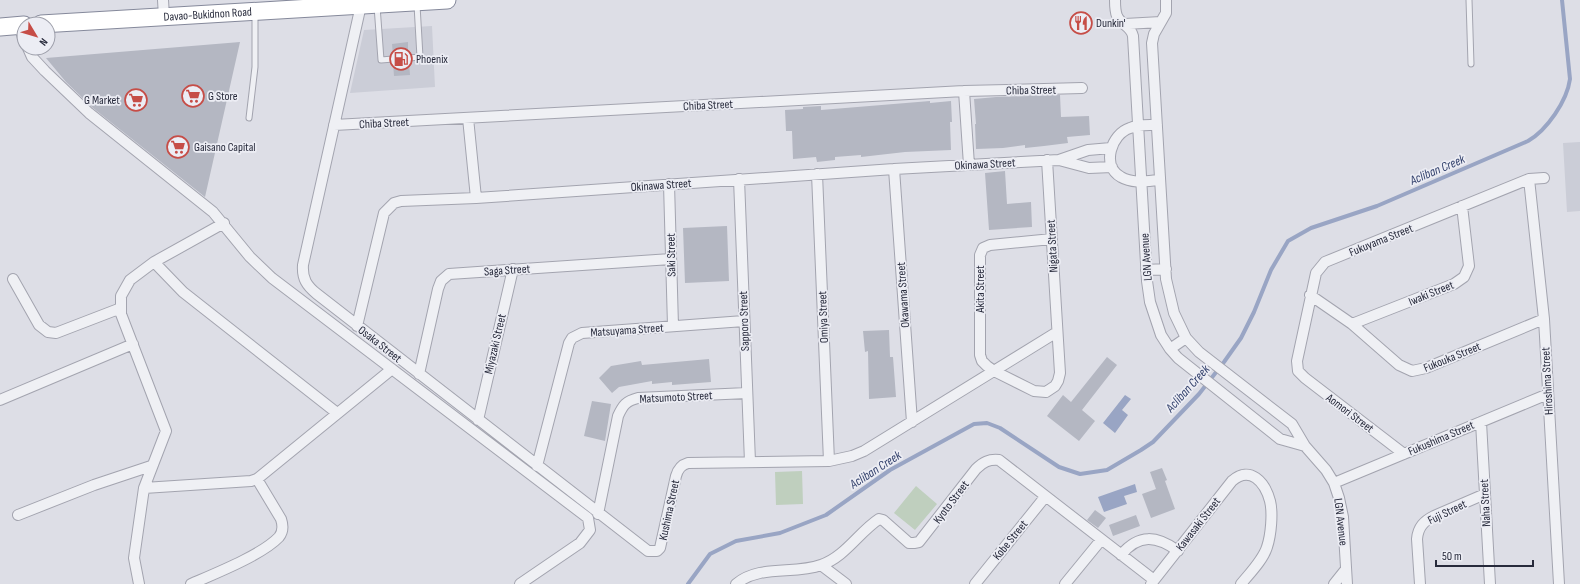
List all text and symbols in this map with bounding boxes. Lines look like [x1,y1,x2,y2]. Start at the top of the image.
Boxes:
street label: Davao-Bukidnon Road [163,5,252,25]
restaurant icon: Dunkin' [1068,10,1094,36]
north arrow [16,16,56,56]
place label: Dunkin' [1096,16,1126,31]
text: N [36,36,50,48]
fuel station icon: Phoenix [388,46,414,72]
place label: Phoenix [416,52,448,67]
supermarket icon: G Store [180,83,206,109]
street label: Chiba Street [1006,83,1056,98]
supermarket icon: G Market [123,87,149,113]
place label: G Store [208,89,238,104]
place label: G Market [84,93,120,108]
street label: Chiba Street [683,97,734,114]
street label: Chiba Street [359,115,410,132]
supermarket icon: Gaisano Capital [165,134,191,160]
place label: Gaisano Capital [194,140,256,155]
water label: Acliban Creek [1407,151,1468,189]
street label: Okinawa Street [954,155,1016,174]
street label: Okinawa Street [630,176,692,195]
street label: Nigata Street [1044,219,1061,273]
street label: Fukuyama Street [1347,221,1416,260]
street label: Saki Street [664,233,679,277]
street label: LGN Avenue [1137,233,1156,281]
street label: Saga Street [483,261,531,280]
street label: Okawama Street [894,261,913,328]
street label: Akita Street [973,265,988,314]
street label: Iwaki Street [1406,277,1456,309]
street label: Sapporo Street [736,290,753,351]
street label: Omiya Street [815,290,832,343]
street label: Miyazaki Street [481,312,510,376]
street label: Matsuyama Street [590,320,664,341]
street label: Osaka Street [355,323,405,366]
street label: Fukouka Street [1421,339,1483,376]
street label: Hiroshima Street [1538,346,1557,415]
water label: Acliban Creek [1162,361,1214,416]
street label: Matsumoto Street [639,388,713,407]
street label: Aomori Street [1322,390,1377,436]
street label: Fukushima Street [1406,418,1477,459]
water label: Acliban Creek [846,447,905,493]
street label: Kyoto Street [930,477,973,527]
street label: Kushima Street [656,478,683,542]
street label: Naha Street [1477,478,1494,527]
street label: Kawasaki Street [1173,494,1224,554]
street label: Fuji Street [1425,497,1469,528]
street label: LGN Avenue [1330,498,1351,547]
street label: Kobe Street [990,517,1031,563]
scale bar [1436,542,1533,568]
text: 50 m [1442,549,1462,564]

